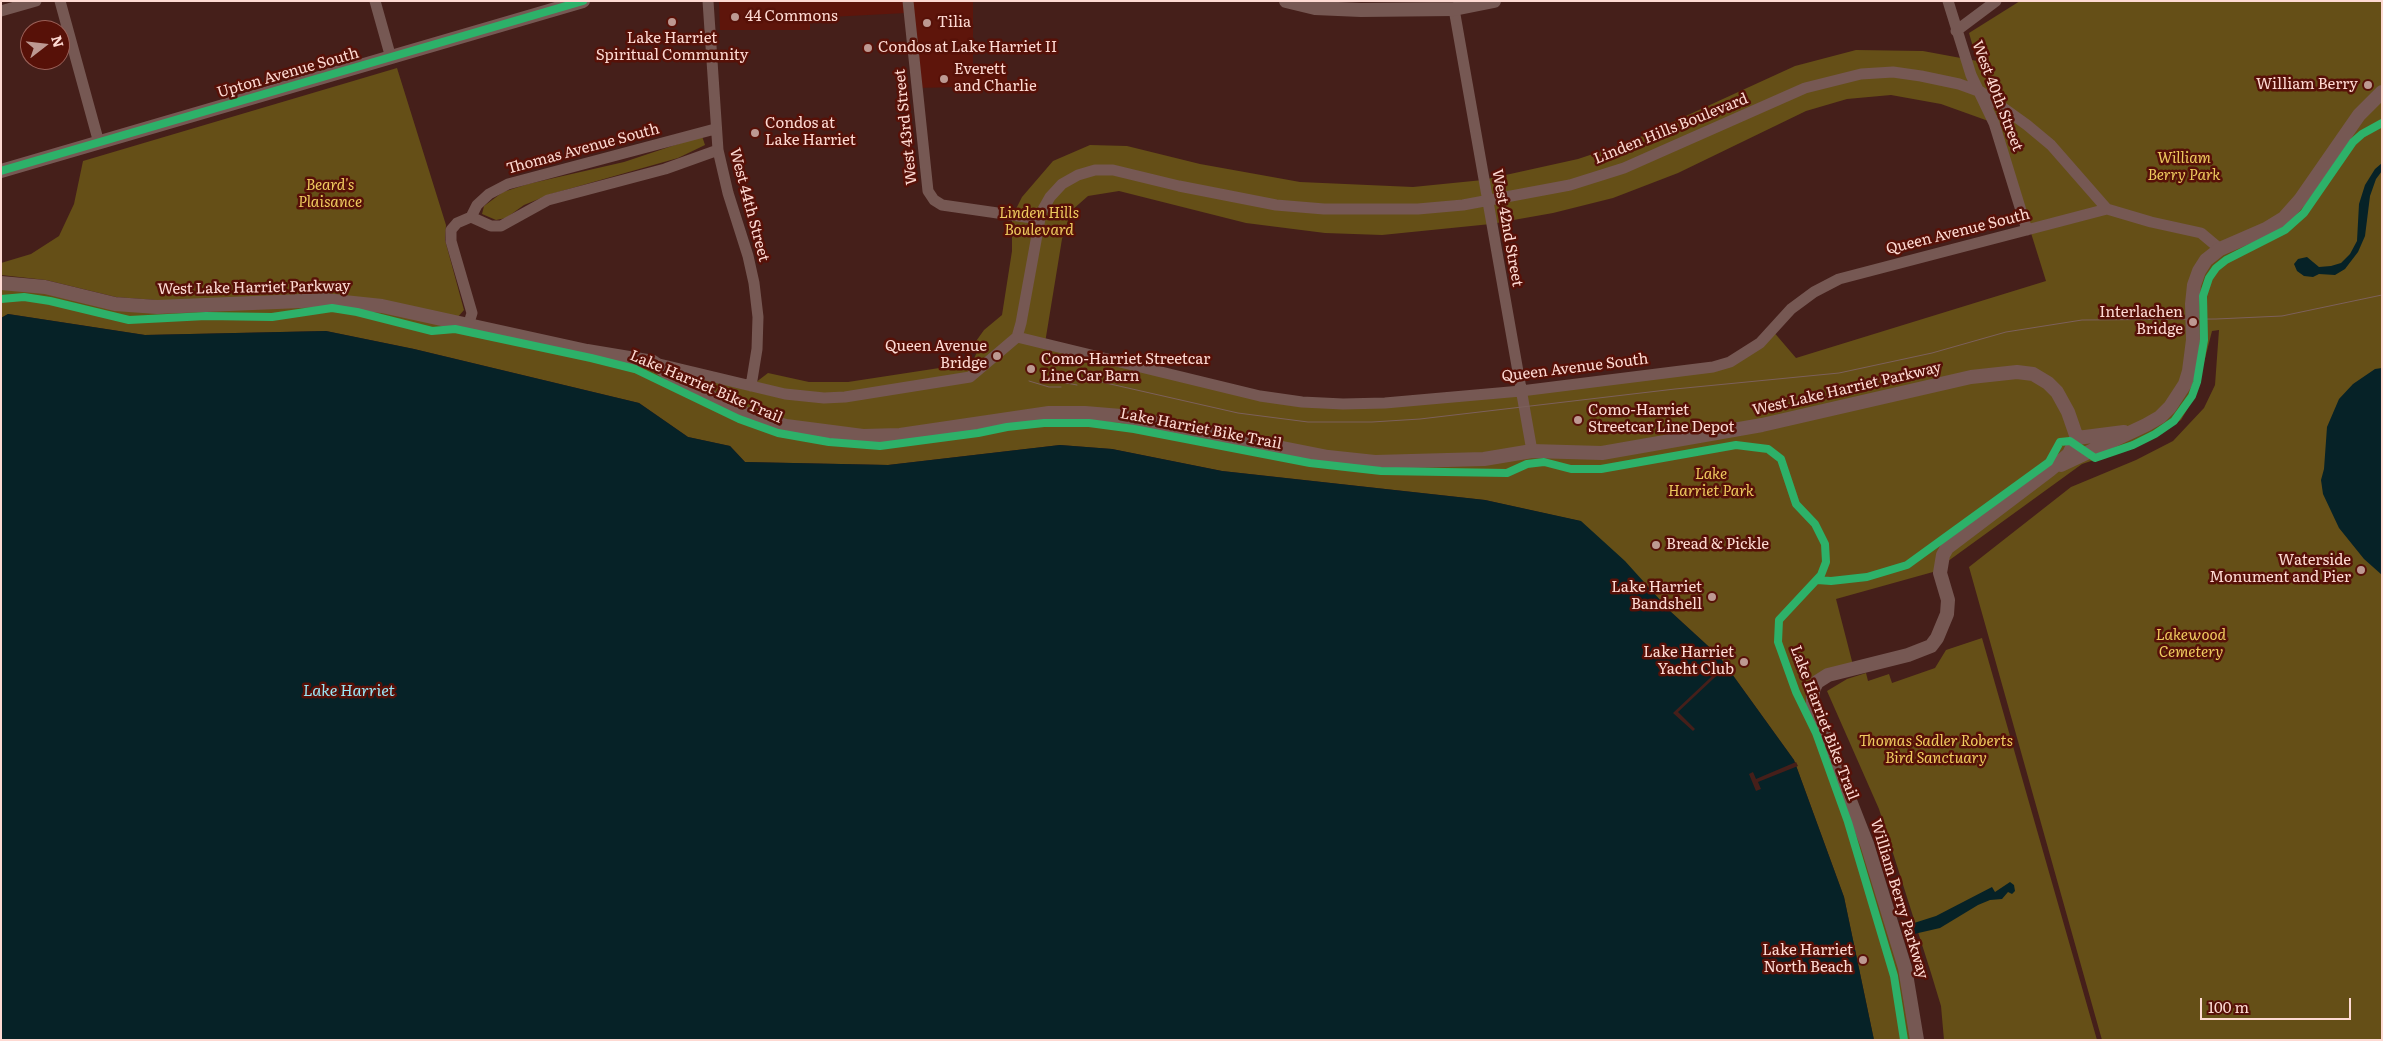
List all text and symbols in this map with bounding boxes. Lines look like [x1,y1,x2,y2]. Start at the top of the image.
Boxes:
place label: 44 Commons [745,8,838,26]
marker: 44 Commons [729,11,741,23]
place label: Tilia [937,14,971,32]
marker: Lake Harriet Spiritual Community [666,16,678,28]
marker: Tilia [921,17,933,29]
north arrow [20,20,70,70]
place label: Lake Harriet Spiritual Community [596,30,748,65]
text: N [47,33,70,50]
street label: West 40th Street [1968,38,2026,154]
place label: Condos at Lake Harriet II [878,39,1057,57]
marker: Condos at Lake Harriet II [862,42,874,54]
street label: Upton Avenue South [215,44,361,102]
place label: Everett and Charlie [954,61,1037,96]
street label: West 43rd Street [891,68,921,186]
marker: Everett and Charlie [938,73,950,85]
place label: William Berry [2256,76,2358,94]
marker: William Berry [2362,79,2374,91]
street label: Linden Hills Boulevard [1591,90,1751,168]
place label: Condos at Lake Harriet [765,115,856,150]
street label: Thomas Avenue South [504,120,662,178]
marker: Condos at Lake Harriet [749,127,761,139]
street label: West 44th Street [725,146,773,264]
park label: William Berry Park [2147,150,2221,185]
street label: West 42nd Street [1488,168,1526,288]
park label: Beard's Plaisance [298,177,362,212]
park label: Linden Hills Boulevard [999,205,1079,240]
street label: Queen Avenue South [1884,205,2032,259]
street label: West Lake Harriet Parkway [157,277,351,299]
place label: Interlachen Bridge [2099,304,2183,339]
marker: Interlachen Bridge [2187,316,2199,328]
place label: Queen Avenue Bridge [885,338,987,373]
street label: Lake Harriet Bike Trail [627,347,785,427]
marker: Queen Avenue Bridge [991,350,1003,362]
street label: Queen Avenue South [1501,350,1649,386]
place label: Como-Harriet Streetcar Line Car Barn [1041,351,1210,386]
street label: West Lake Harriet Parkway [1751,358,1943,420]
marker: Como-Harriet Streetcar Line Car Barn [1025,363,1037,375]
place label: Como-Harriet Streetcar Line Depot [1588,402,1735,437]
street label: Lake Harriet Bike Trail [1119,404,1283,454]
marker: Como-Harriet Streetcar Line Depot [1572,414,1584,426]
park label: Lake Harriet Park [1668,466,1754,501]
place label: Bread & Pickle [1666,536,1769,554]
marker: Bread & Pickle [1650,539,1662,551]
place label: Waterside Monument and Pier [2209,552,2351,587]
marker: Waterside Monument and Pier [2355,564,2367,576]
place label: Lake Harriet Bandshell [1611,579,1702,614]
marker: Lake Harriet Bandshell [1706,591,1718,603]
park label: Lakewood Cemetery [2156,627,2226,662]
street label: Lake Harriet Bike Trail [1786,643,1862,803]
place label: Lake Harriet Yacht Club [1643,644,1734,679]
marker: Lake Harriet Yacht Club [1738,656,1750,668]
water label: Lake Harriet [303,681,395,701]
park label: Thomas Sadler Roberts Bird Sanctuary [1859,733,2013,768]
street label: William Berry Parkway [1866,817,1932,981]
place label: Lake Harriet North Beach [1762,942,1853,977]
marker: Lake Harriet North Beach [1857,954,1869,966]
scale bar [2203,988,2354,1020]
text: 100 m [2208,995,2249,1018]

